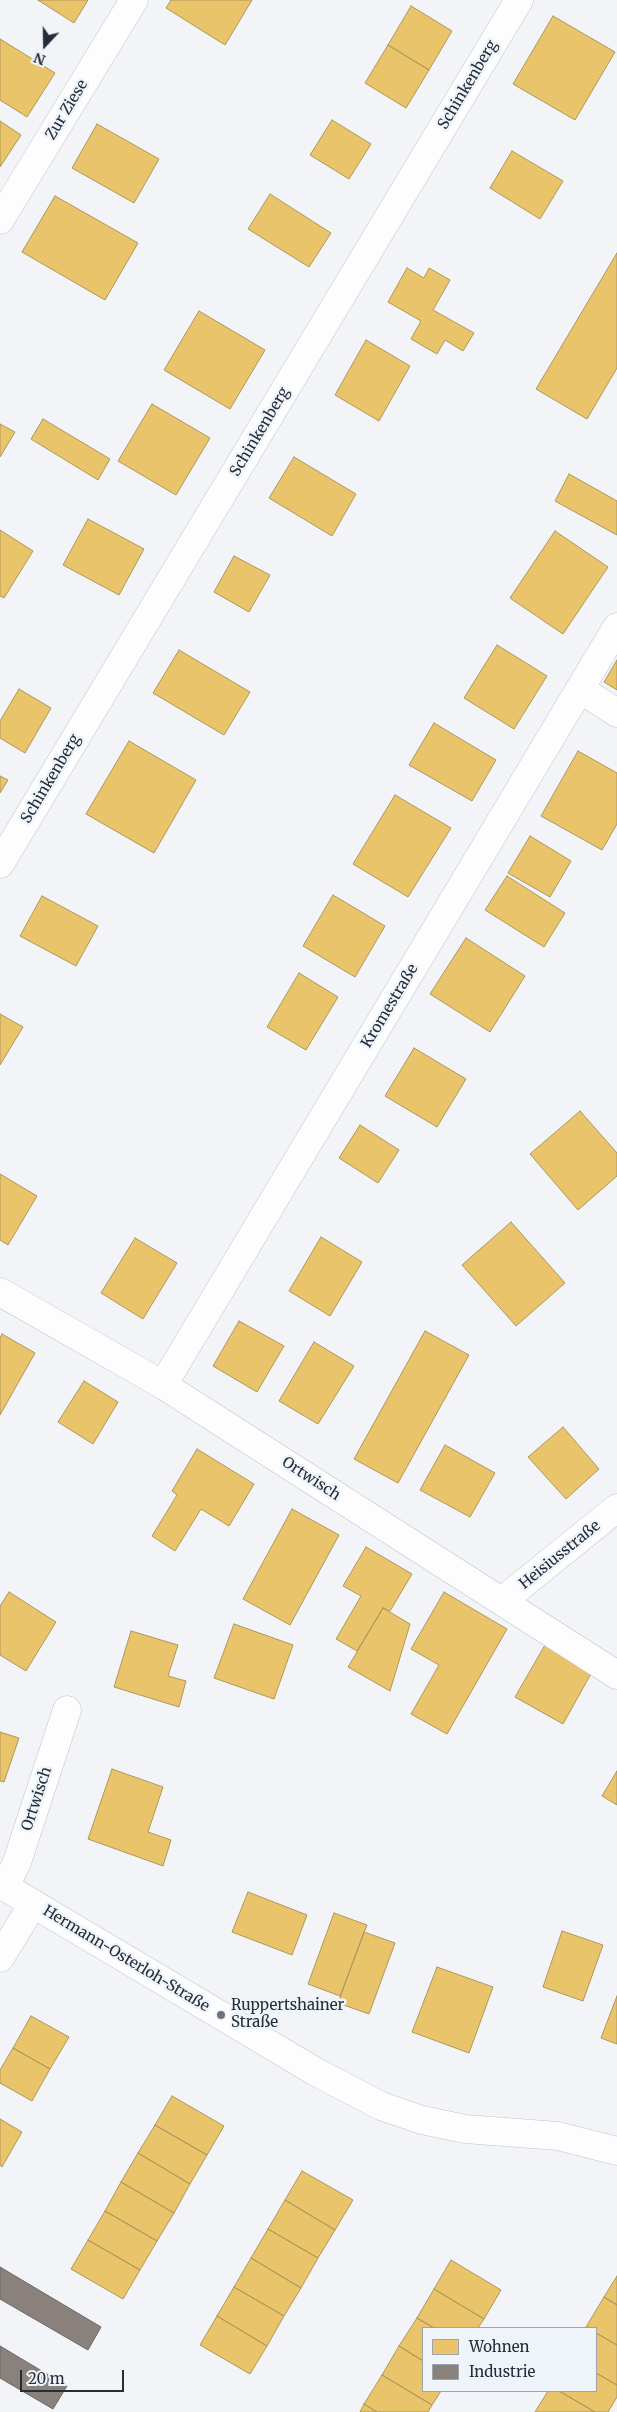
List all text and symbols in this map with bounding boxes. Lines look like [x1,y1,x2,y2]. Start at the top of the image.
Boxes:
north arrow [20,20,70,70]
street label: Schinkenberg [434,37,502,133]
text: N [31,49,48,69]
street label: Zur Ziese [42,77,92,143]
street label: Schinkenberg [226,384,294,480]
street label: Schinkenberg [17,731,85,827]
street label: Kromestraße [358,961,422,1051]
street label: Ortwisch [278,1453,344,1505]
street label: Heisiusstraße [516,1517,604,1593]
street label: Ortwisch [18,1765,56,1833]
street label: Hermann-Osterloh-Straße [39,1902,213,2016]
place label: Ruppertshainer Straße [231,1997,344,2032]
marker: Ruppertshainer Straße [215,2009,227,2021]
legend [422,2327,597,2392]
text: Wohnen [469,2337,529,2356]
scale bar [22,2360,126,2392]
text: Industrie [469,2362,535,2381]
text: 20 m [28,2369,65,2388]

